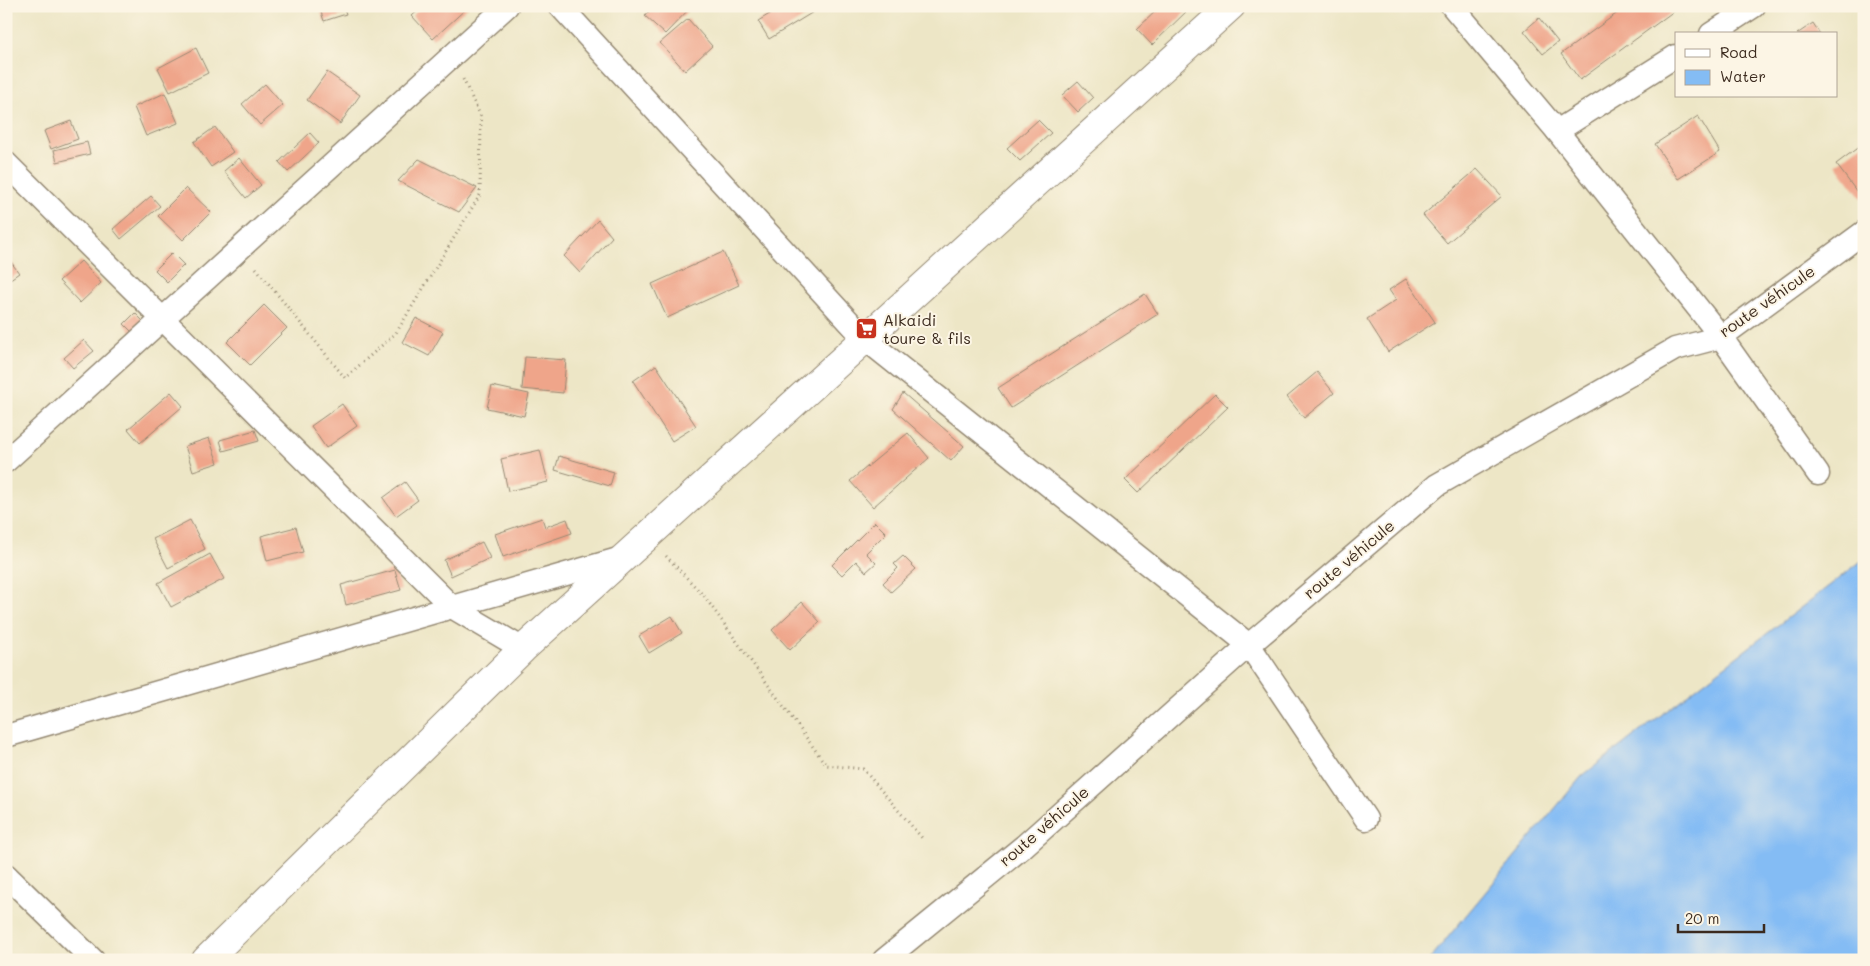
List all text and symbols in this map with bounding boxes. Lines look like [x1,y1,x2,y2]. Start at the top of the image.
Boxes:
legend [1675,32,1838,98]
text: Road [1720,42,1757,62]
text: Water [1720,66,1766,86]
street label: route véhicule [1715,260,1819,341]
place label: Alkaidi toure & fils [883,309,971,348]
supermarket icon: Alkaidi toure & fils [855,317,879,341]
street label: route véhicule [1299,515,1398,603]
street label: route véhicule [994,781,1093,870]
scale bar [1678,901,1764,933]
text: 20 m [1685,908,1719,928]

